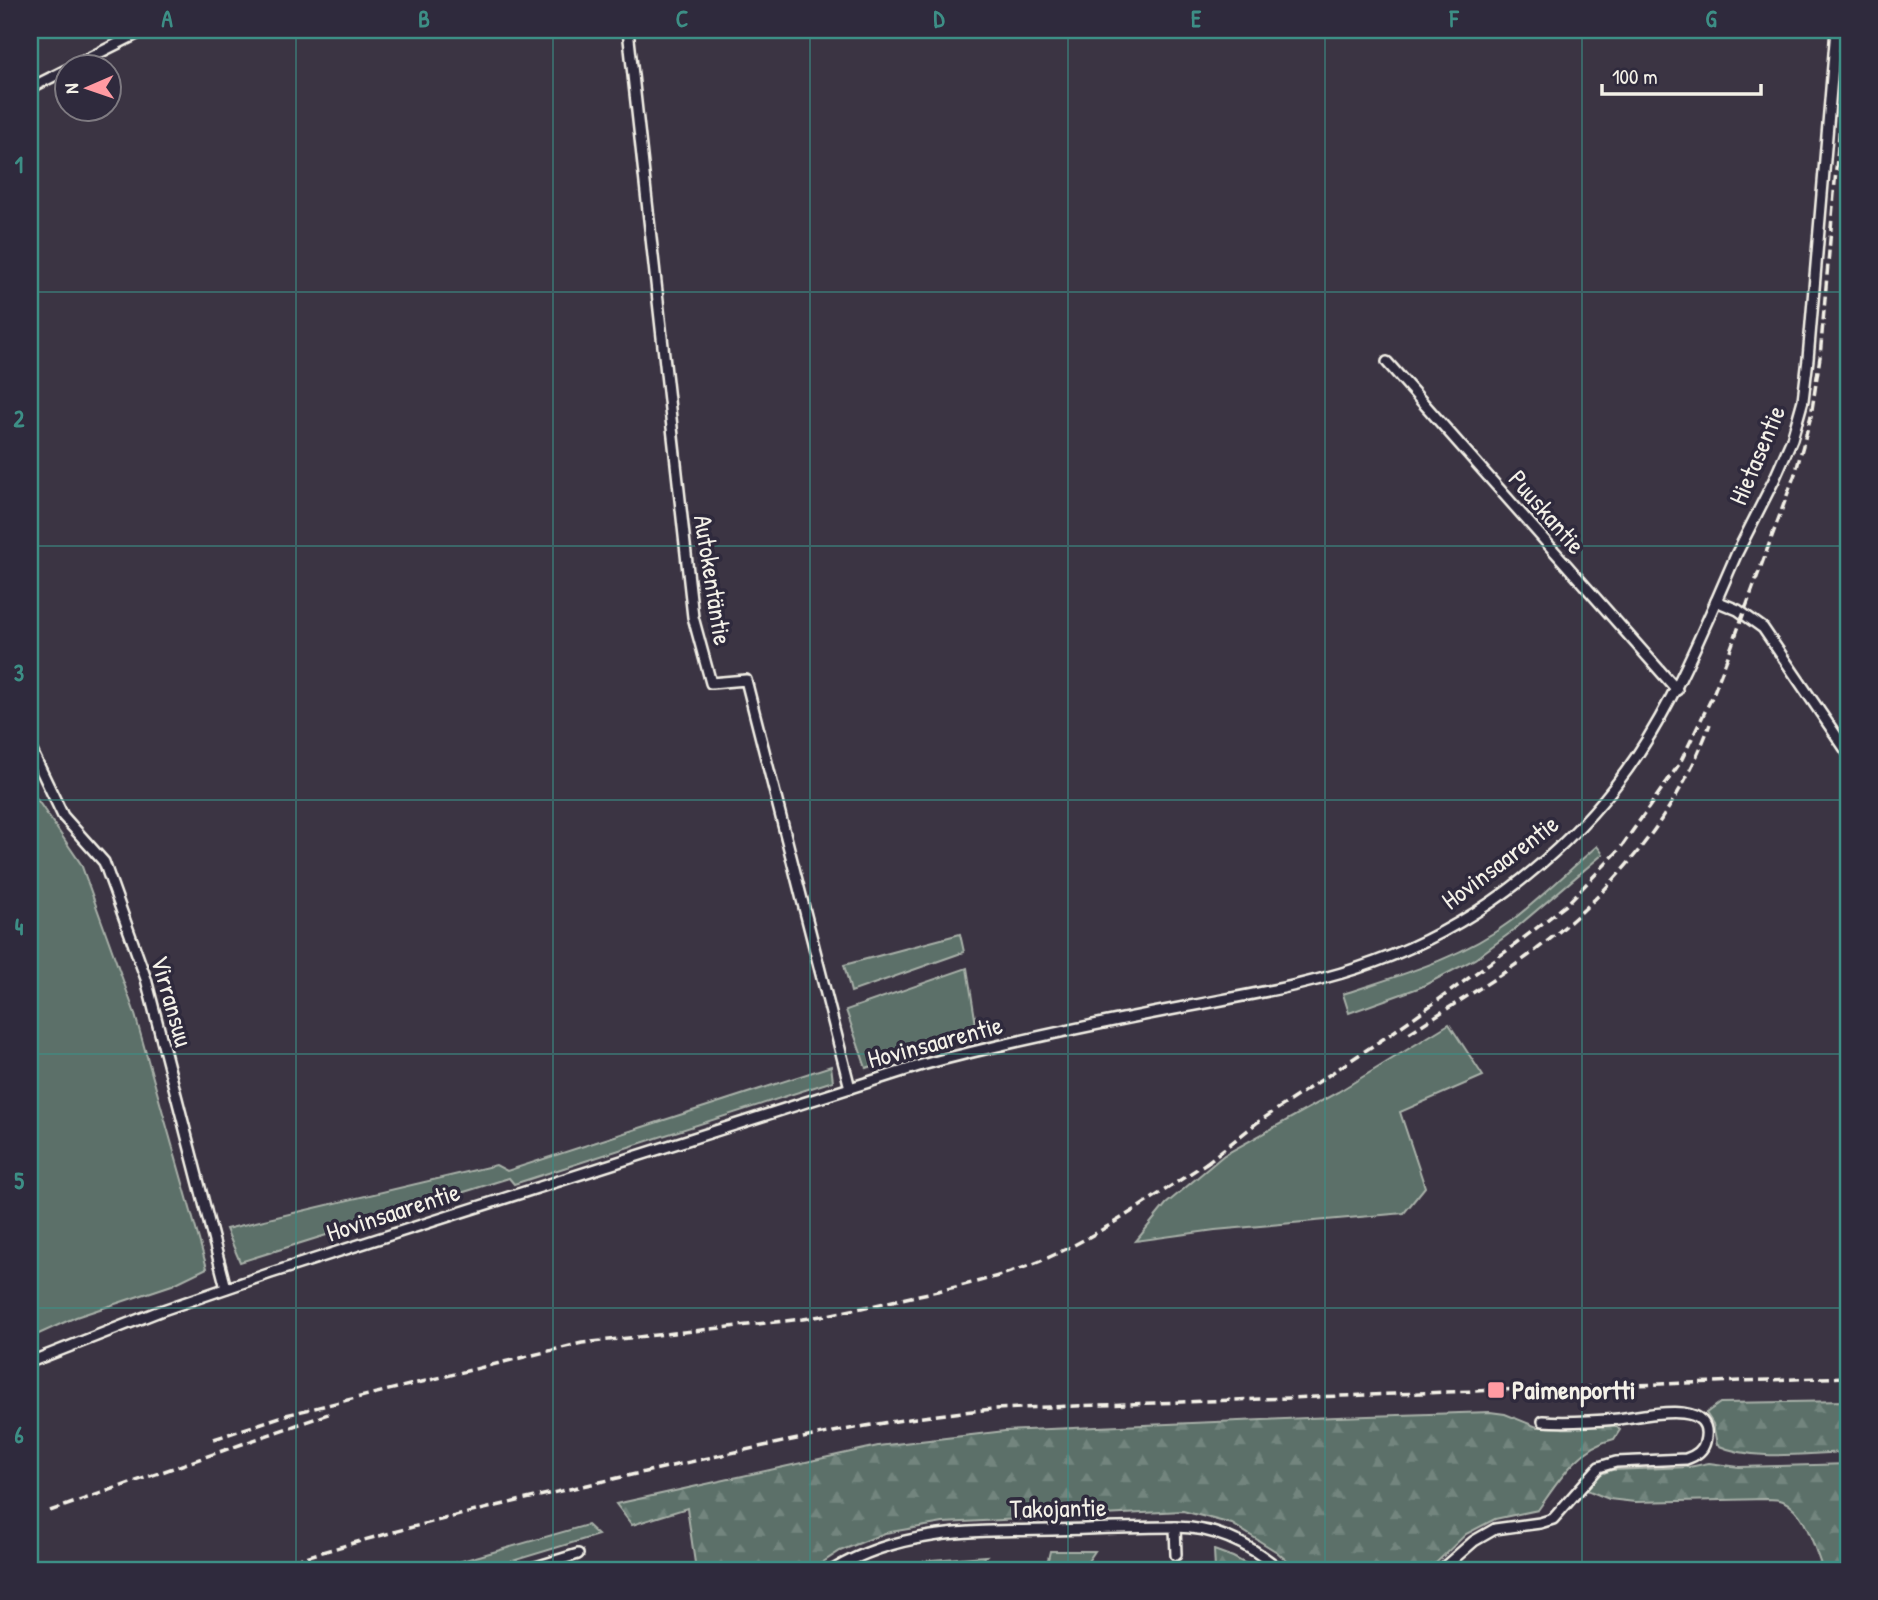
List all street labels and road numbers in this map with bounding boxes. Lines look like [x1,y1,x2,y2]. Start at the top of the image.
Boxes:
street label: Hietasentie [1720,400,1793,510]
street label: Puuskantie [1501,462,1594,561]
street label: Autokentäntie [686,512,741,648]
street label: Hovinsaarentie [1434,806,1565,917]
street label: Virransuu [143,951,202,1050]
street label: Hovinsaarentie [864,1007,1006,1076]
street label: Hovinsaarentie [322,1174,464,1250]
street label: Takojantie [1009,1489,1107,1526]

